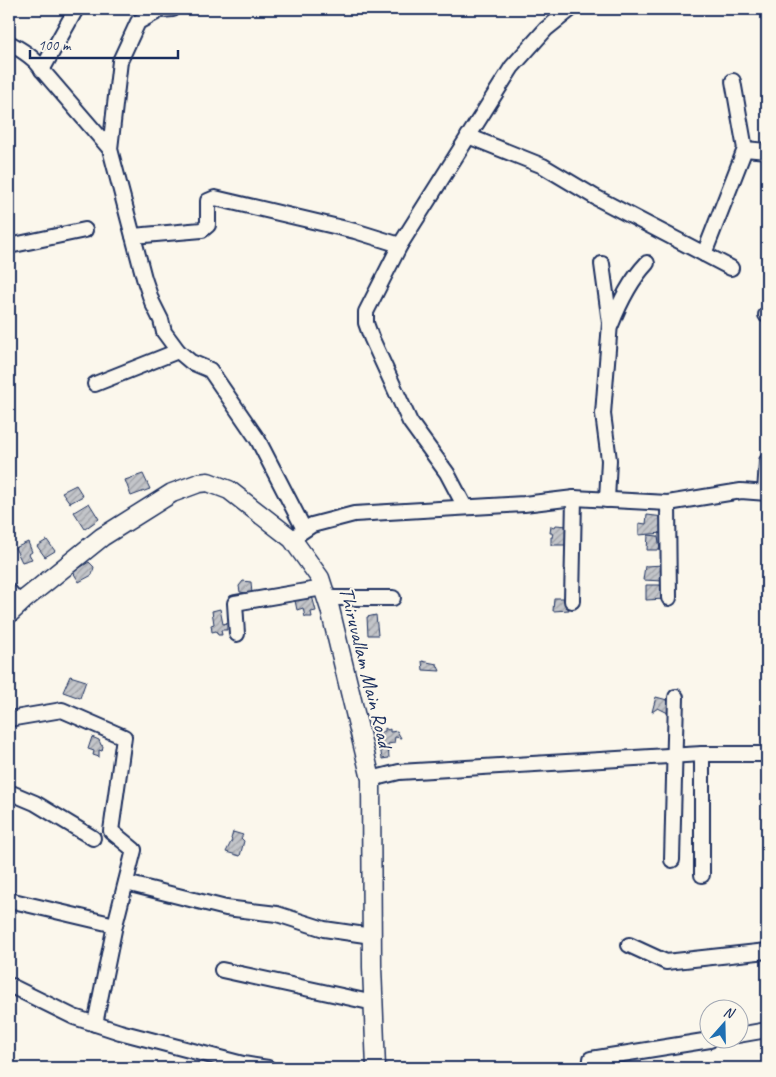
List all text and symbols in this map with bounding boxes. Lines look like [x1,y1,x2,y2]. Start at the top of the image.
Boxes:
scale bar [30,28,178,60]
text: 100 m [38,36,72,55]
street label: Thiruvallam Main Road [334,584,399,753]
north arrow [698,1000,748,1050]
text: N [721,1003,737,1023]

